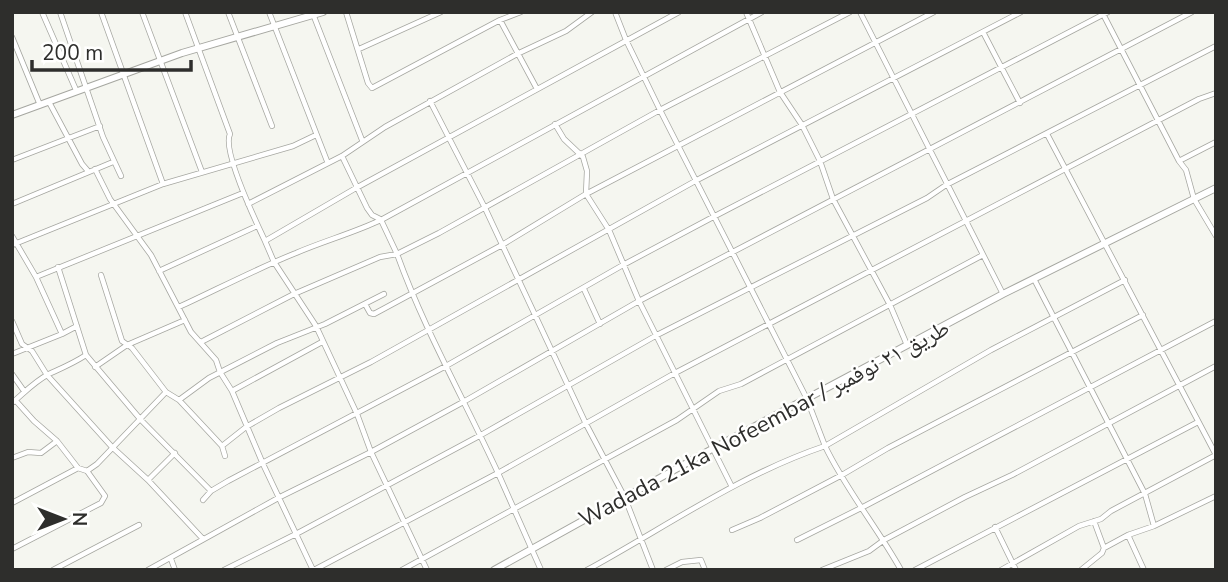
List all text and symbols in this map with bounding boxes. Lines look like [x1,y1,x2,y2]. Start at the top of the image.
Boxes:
scale bar [32,28,191,72]
text: 200 m [42,39,103,67]
street label: Wadada 21ka Nofeembar / طريق ٢١ نوفمبر [573,312,955,535]
north arrow [28,484,98,554]
text: N [66,512,92,526]

